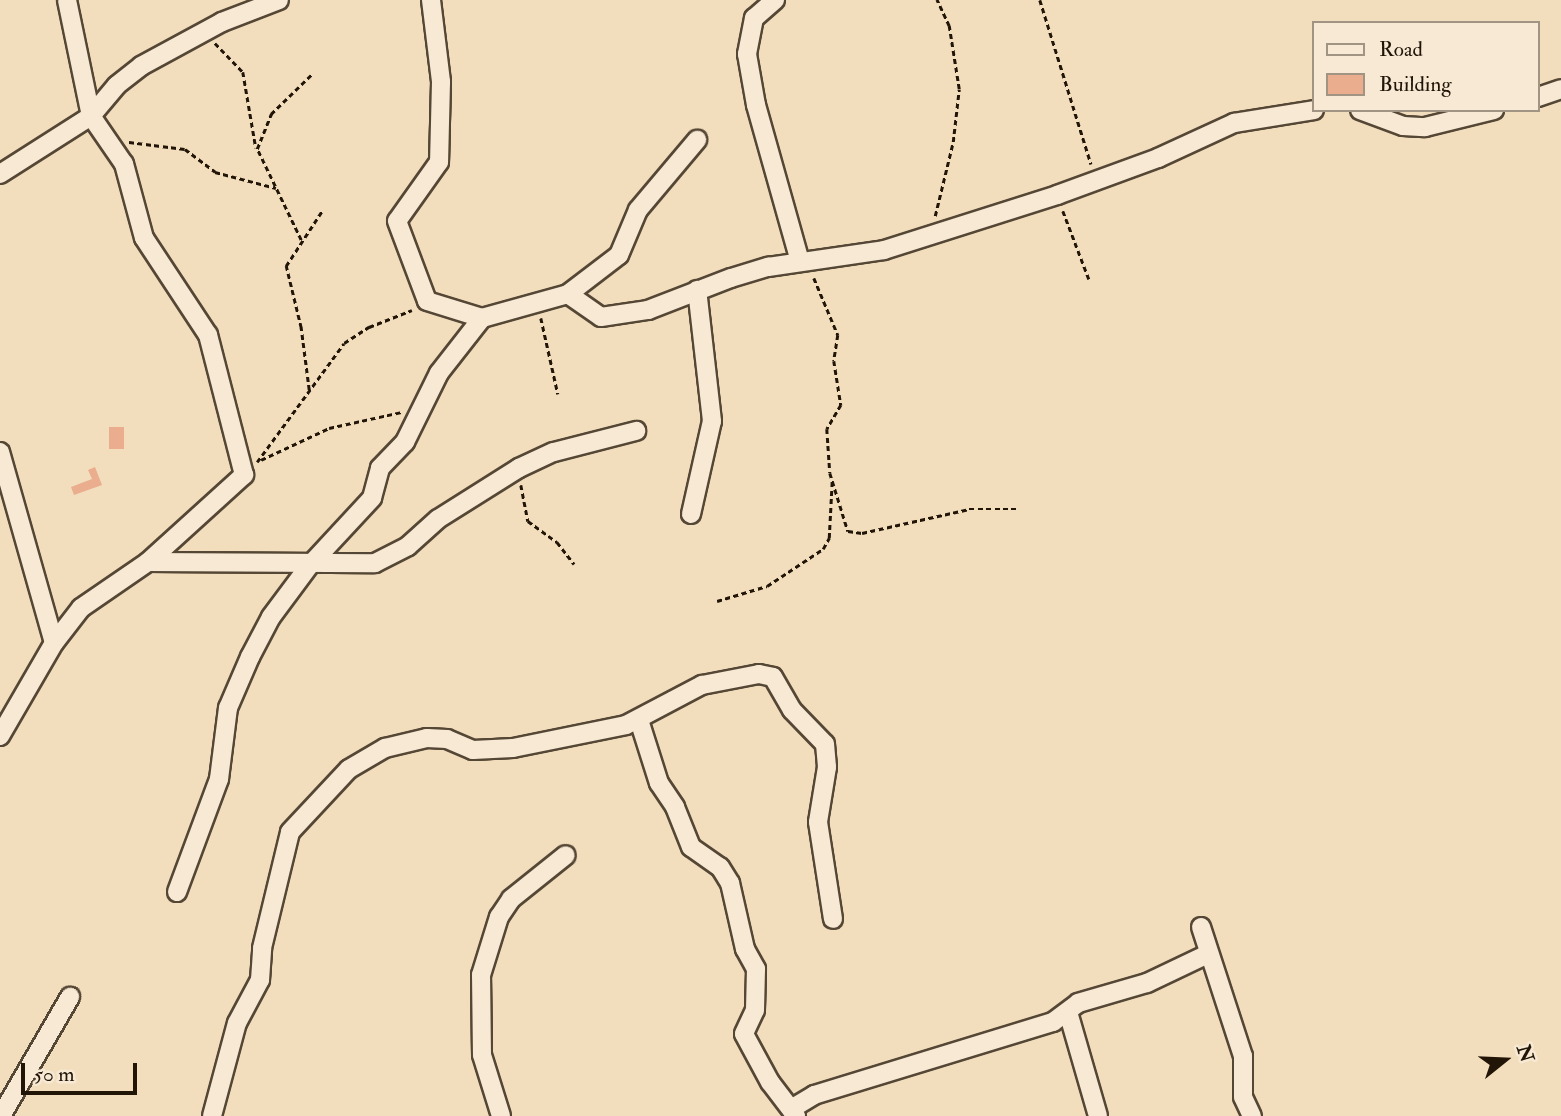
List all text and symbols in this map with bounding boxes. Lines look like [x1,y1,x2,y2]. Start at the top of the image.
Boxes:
legend [1312,21,1540,112]
text: Road [1379,36,1423,63]
text: Building [1379,71,1452,98]
north arrow [1470,1025,1540,1095]
text: N [1511,1042,1539,1065]
scale bar [24,1050,140,1094]
text: 50 m [34,1061,75,1088]

